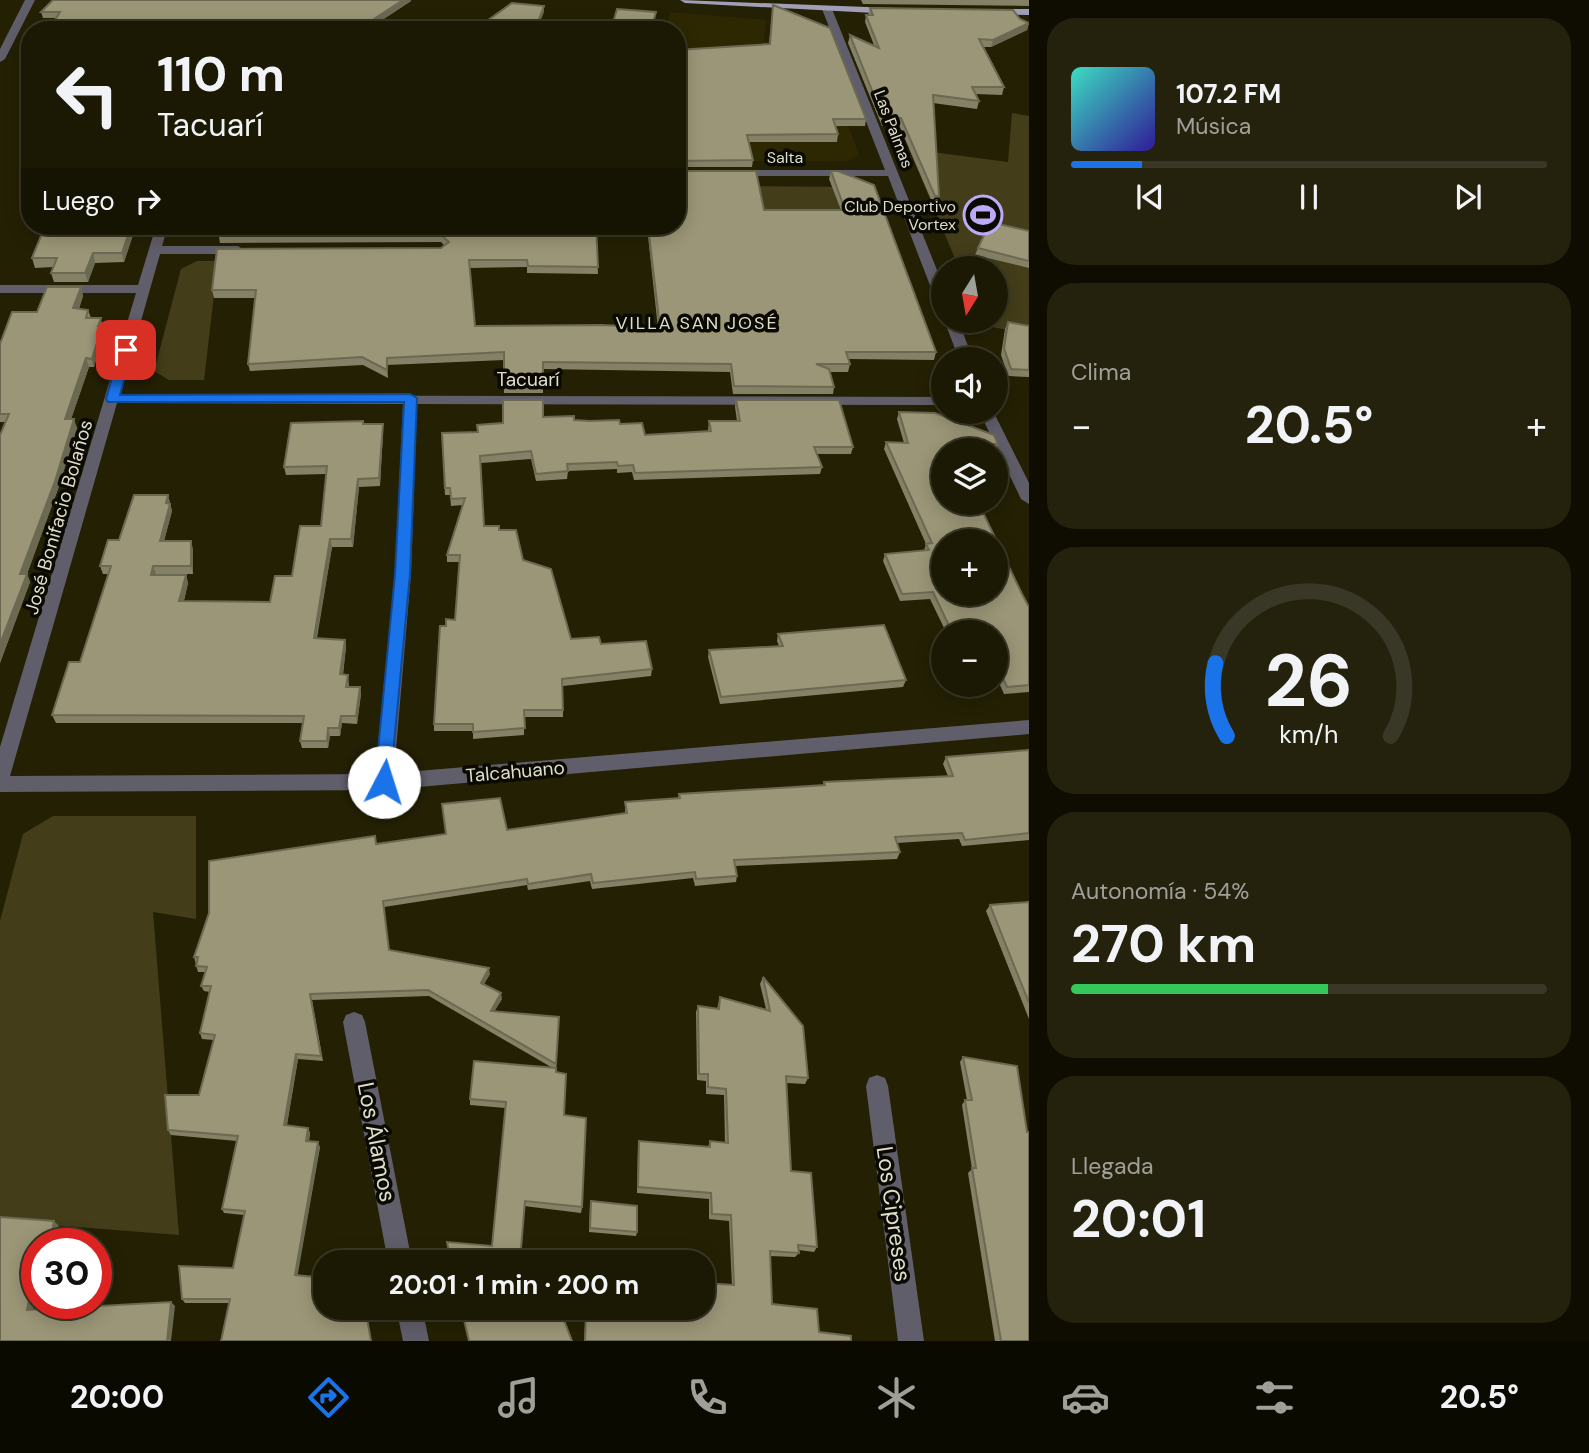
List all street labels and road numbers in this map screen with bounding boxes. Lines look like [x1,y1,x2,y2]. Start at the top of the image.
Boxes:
street label: Las Palmas [869,87,918,171]
street label: Salta [767,147,803,168]
street label: Tacuarí [497,367,560,392]
street label: José Bonifacio Bolaños [19,417,98,617]
street label: Talcahuano [464,755,566,788]
street label: Los Álamos [351,1079,403,1205]
street label: Los Cipreses [870,1144,918,1284]

